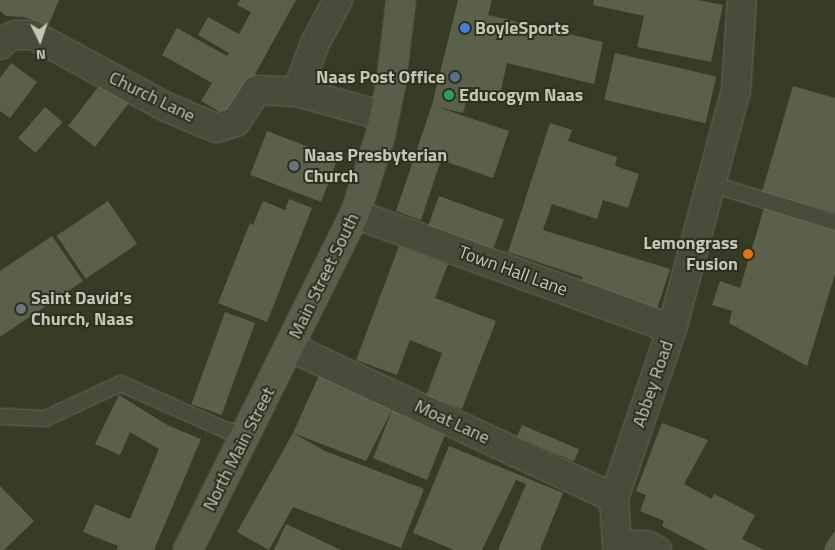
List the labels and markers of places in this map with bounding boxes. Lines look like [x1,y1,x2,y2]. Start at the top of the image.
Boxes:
place label: BoyleSports [475,17,569,39]
marker: BoyleSports [459,22,471,34]
place label: Naas Post Office [316,66,445,88]
marker: Naas Post Office [449,71,461,83]
place label: Educogym Naas [459,84,583,106]
marker: Educogym Naas [443,89,455,101]
place label: Naas Presbyterian Church [304,145,447,188]
marker: Naas Presbyterian Church [288,160,300,172]
place label: Lemongrass Fusion [643,233,738,276]
marker: Lemongrass Fusion [742,248,754,260]
place label: Saint David's Church, Naas [31,288,133,330]
marker: Saint David's Church, Naas [15,303,27,315]

